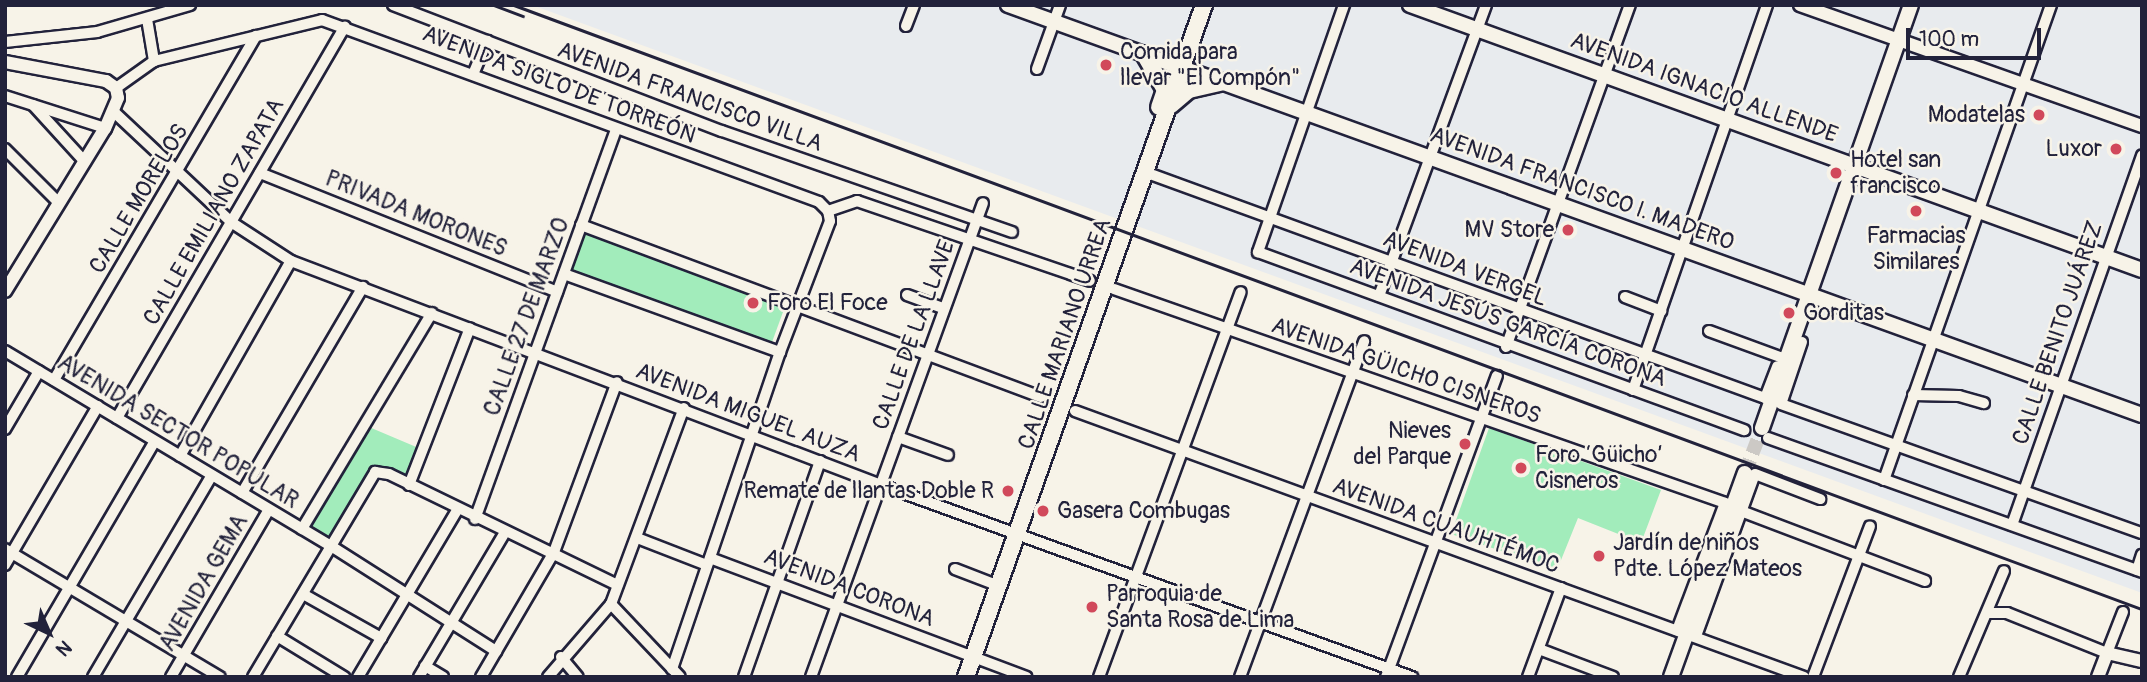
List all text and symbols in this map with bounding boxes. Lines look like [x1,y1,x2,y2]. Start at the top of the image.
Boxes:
scale bar [1909,14,2044,58]
street label: AVENIDA SIGLO DE TORREÓN [418,20,700,150]
text: 100 m [1919,26,1979,53]
street label: AVENIDA IGNACIO ALLENDE [1567,27,1841,149]
street label: AVENIDA FRANCISCO VILLA [554,36,826,158]
place label: Comida para llevar "El Compón" [1120,38,1300,92]
marker: Comida para llevar "El Compón" [1098,57,1114,73]
street label: CALLE EMILIANO ZAPATA [138,94,290,330]
place label: Modatelas [1928,101,2025,129]
marker: Modatelas [2031,107,2047,123]
street label: CALLE MORELOS [84,119,194,279]
street label: AVENIDA FRANCISCO I. MADERO [1426,121,1738,257]
place label: Luxor [2045,135,2102,163]
marker: Luxor [2108,141,2124,157]
place label: Hotel san francisco [1850,146,1941,200]
street label: PRIVADA MORONES [321,165,511,263]
marker: Hotel san francisco [1828,165,1844,181]
marker: Farmacias Similares [1908,203,1924,219]
street label: CALLE 27 DE MARZO [478,214,576,420]
street label: CALLE MARIANO URREA [1013,215,1117,453]
place label: MV Store [1465,216,1554,244]
street label: CALLE BENITO JUÁREZ [2007,218,2109,448]
marker: MV Store [1560,222,1576,238]
place label: Farmacias Similares [1866,222,1966,276]
street label: AVENIDA VERGEL [1379,225,1551,313]
street label: CALLE DE LA LLAVE [867,236,961,434]
street label: AVENIDA JESÚS GARCÍA CORONA [1346,253,1670,393]
place label: Foro El Foce [767,289,888,317]
marker: Foro El Foce [745,295,761,311]
place label: Gorditas [1803,299,1884,327]
marker: Gorditas [1781,305,1797,321]
street label: AVENIDA GÜICHO CISNEROS [1268,312,1544,430]
street label: AVENIDA SECTOR POPULAR [53,349,303,515]
street label: AVENIDA MIGUEL AUZA [632,357,864,469]
place label: Nieves del Parque [1353,417,1451,471]
marker: Nieves del Parque [1457,436,1473,452]
place label: Foro ‘Güicho’ Cisneros [1535,441,1663,495]
marker: Foro ‘Güicho’ Cisneros [1513,460,1529,476]
street label: AVENIDA CUAUHTÉMOC [1329,472,1563,580]
place label: Remate de llantas Doble R [744,477,994,505]
marker: Remate de llantas Doble R [1000,483,1016,499]
place label: Gasera Combugas [1057,497,1230,525]
marker: Gasera Combugas [1035,503,1051,519]
street label: AVENIDA GEMA [154,510,254,656]
place label: Jardín de niños Pdte. López Mateos [1613,529,1802,583]
street label: AVENIDA CORONA [760,543,938,633]
marker: Jardín de niños Pdte. López Mateos [1591,548,1607,564]
place label: Parroquia de Santa Rosa de Lima [1106,580,1294,634]
north arrow [14,598,84,668]
marker: Parroquia de Santa Rosa de Lima [1084,599,1100,615]
text: N [51,635,77,661]

